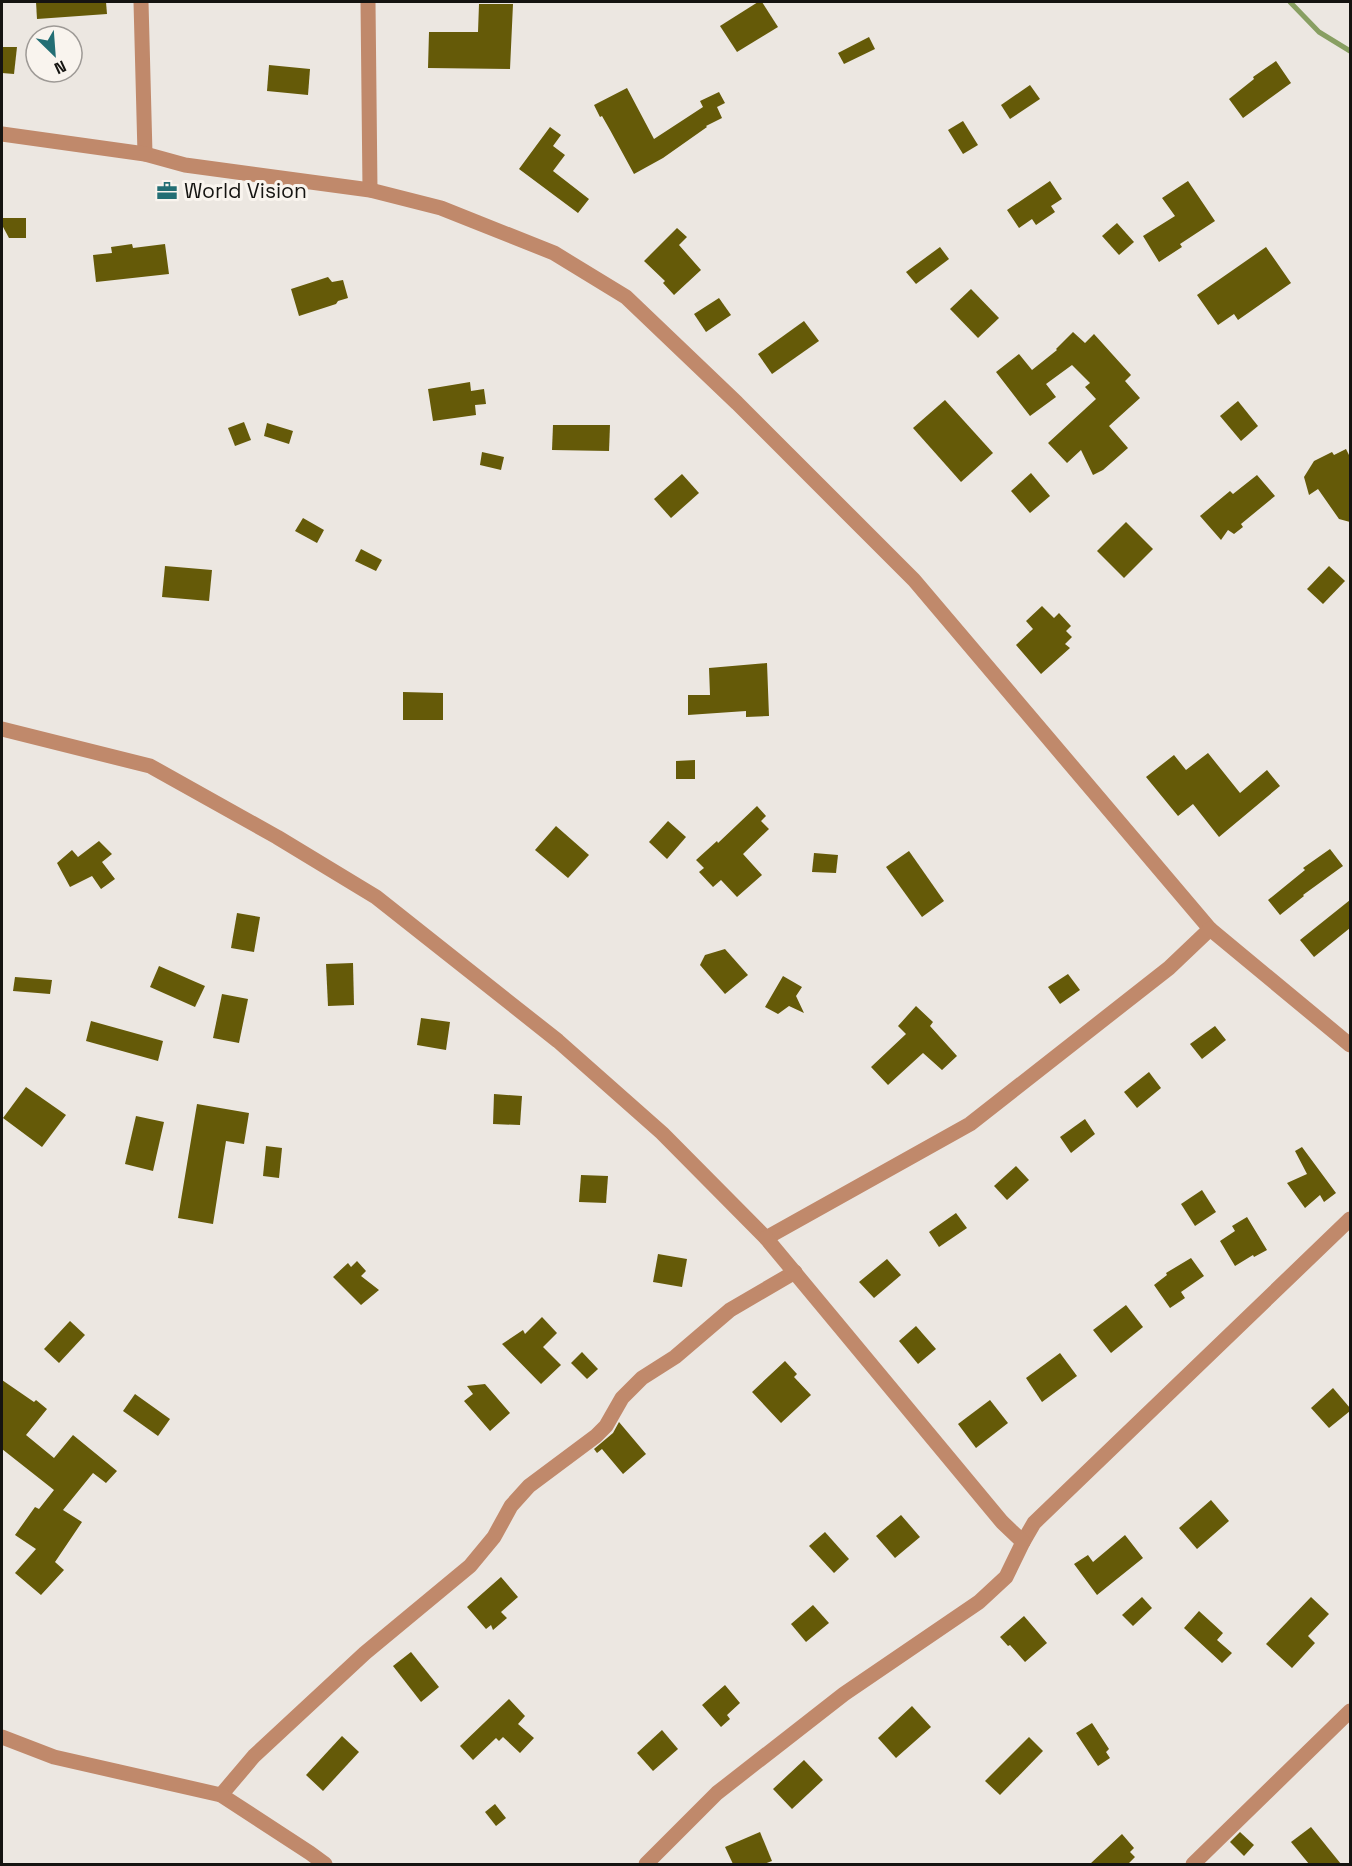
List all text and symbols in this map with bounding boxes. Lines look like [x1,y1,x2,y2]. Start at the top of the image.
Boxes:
north arrow [24,24,84,84]
text: N [51,55,69,79]
place label: World Vision [184,177,307,204]
office icon: World Vision [155,179,179,203]

